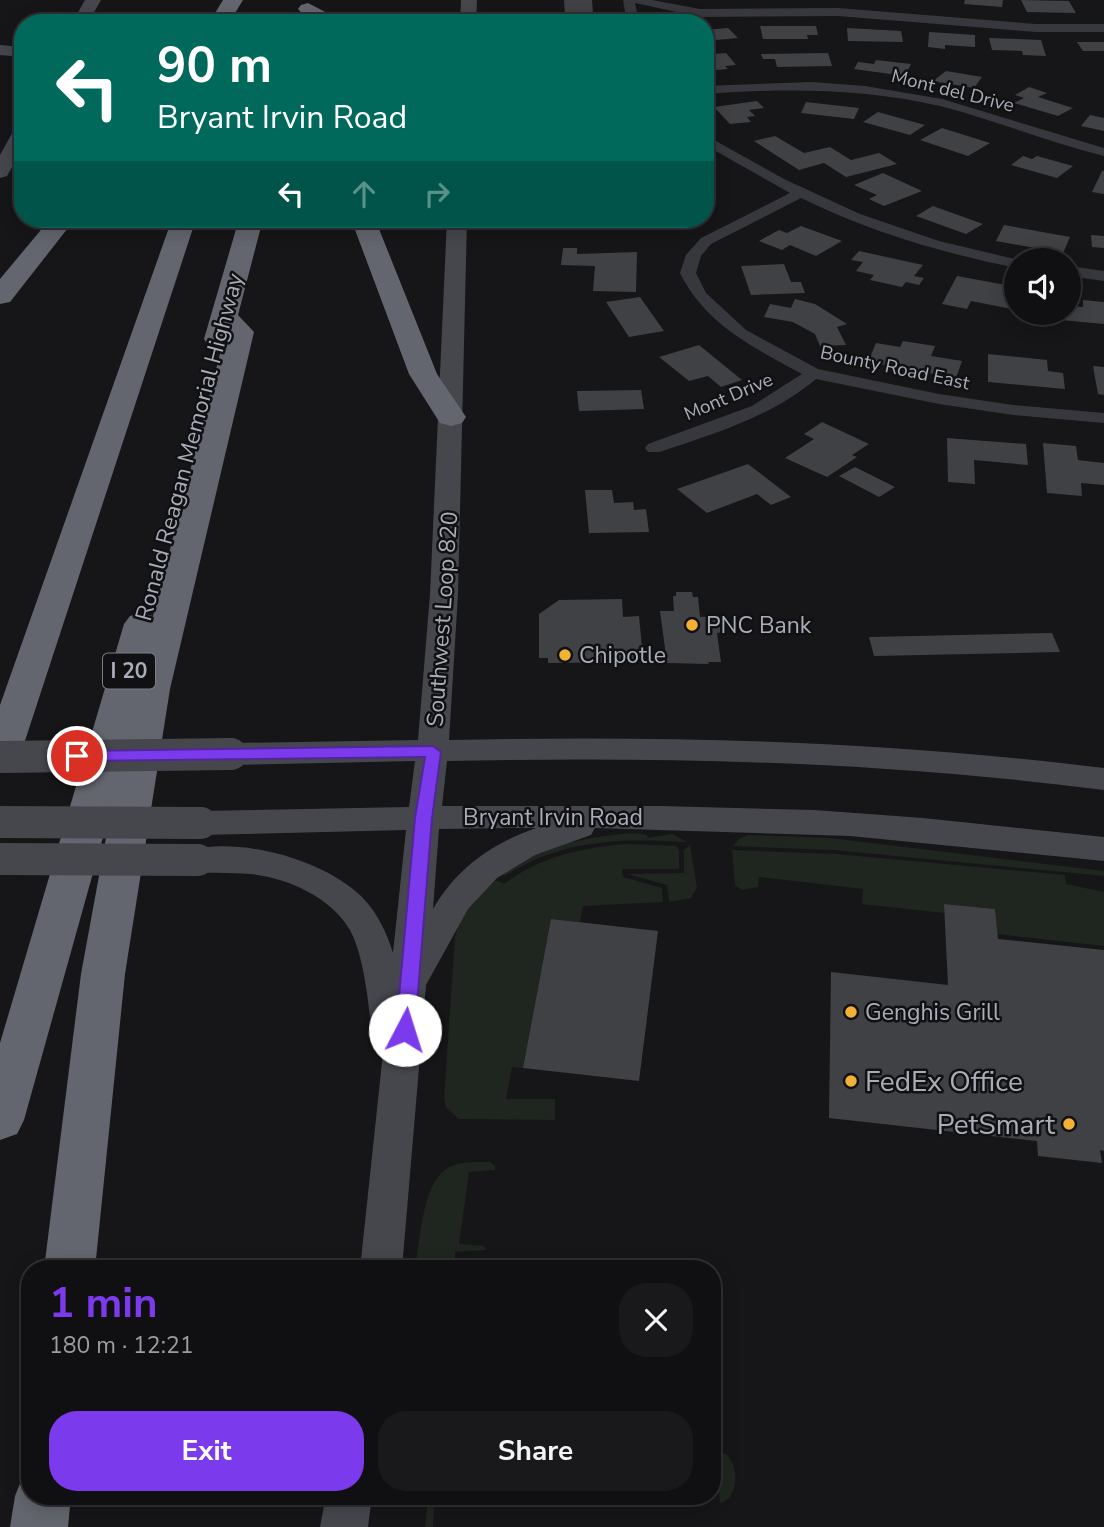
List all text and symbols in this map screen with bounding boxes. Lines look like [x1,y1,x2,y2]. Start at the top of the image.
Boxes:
text: 90 m [157,32,272,99]
icon: left [42,42,133,133]
street label: Mont del Drive [889,63,1017,119]
text: Bryant Irvin Road [157,96,407,139]
icon: left [272,175,310,213]
icon: ahead [345,175,383,213]
icon: right [418,175,456,213]
map controls [1004,248,1081,325]
button: sound [1004,248,1081,325]
street label: Ronald Reagan Memorial Highway [128,270,251,624]
street label: Bounty Road East [818,339,972,397]
street label: Mont Drive [680,367,777,427]
street label: Southwest Loop 820 [420,510,465,728]
place label: PNC Bank [706,610,812,641]
marker: PNC Bank [684,617,700,633]
place label: Chipotle [579,640,666,671]
marker: Chipotle [557,647,573,663]
road number: I 20 [103,654,155,688]
pin [47,726,107,786]
icon: arrive [58,737,96,775]
street label: Bryant Irvin Road [463,802,643,833]
position arrow [368,993,442,1067]
place label: Genghis Grill [865,997,1000,1028]
marker: Genghis Grill [843,1004,859,1020]
place label: FedEx Office [865,1063,1023,1101]
marker: FedEx Office [843,1073,859,1089]
place label: PetSmart [937,1106,1055,1144]
marker: PetSmart [1061,1116,1077,1132]
text: 1 min [49,1275,158,1332]
button: close [619,1283,693,1357]
text: 180 m · 12:21 [49,1330,194,1361]
button: Exit [49,1411,364,1491]
button: Share [378,1411,693,1491]

